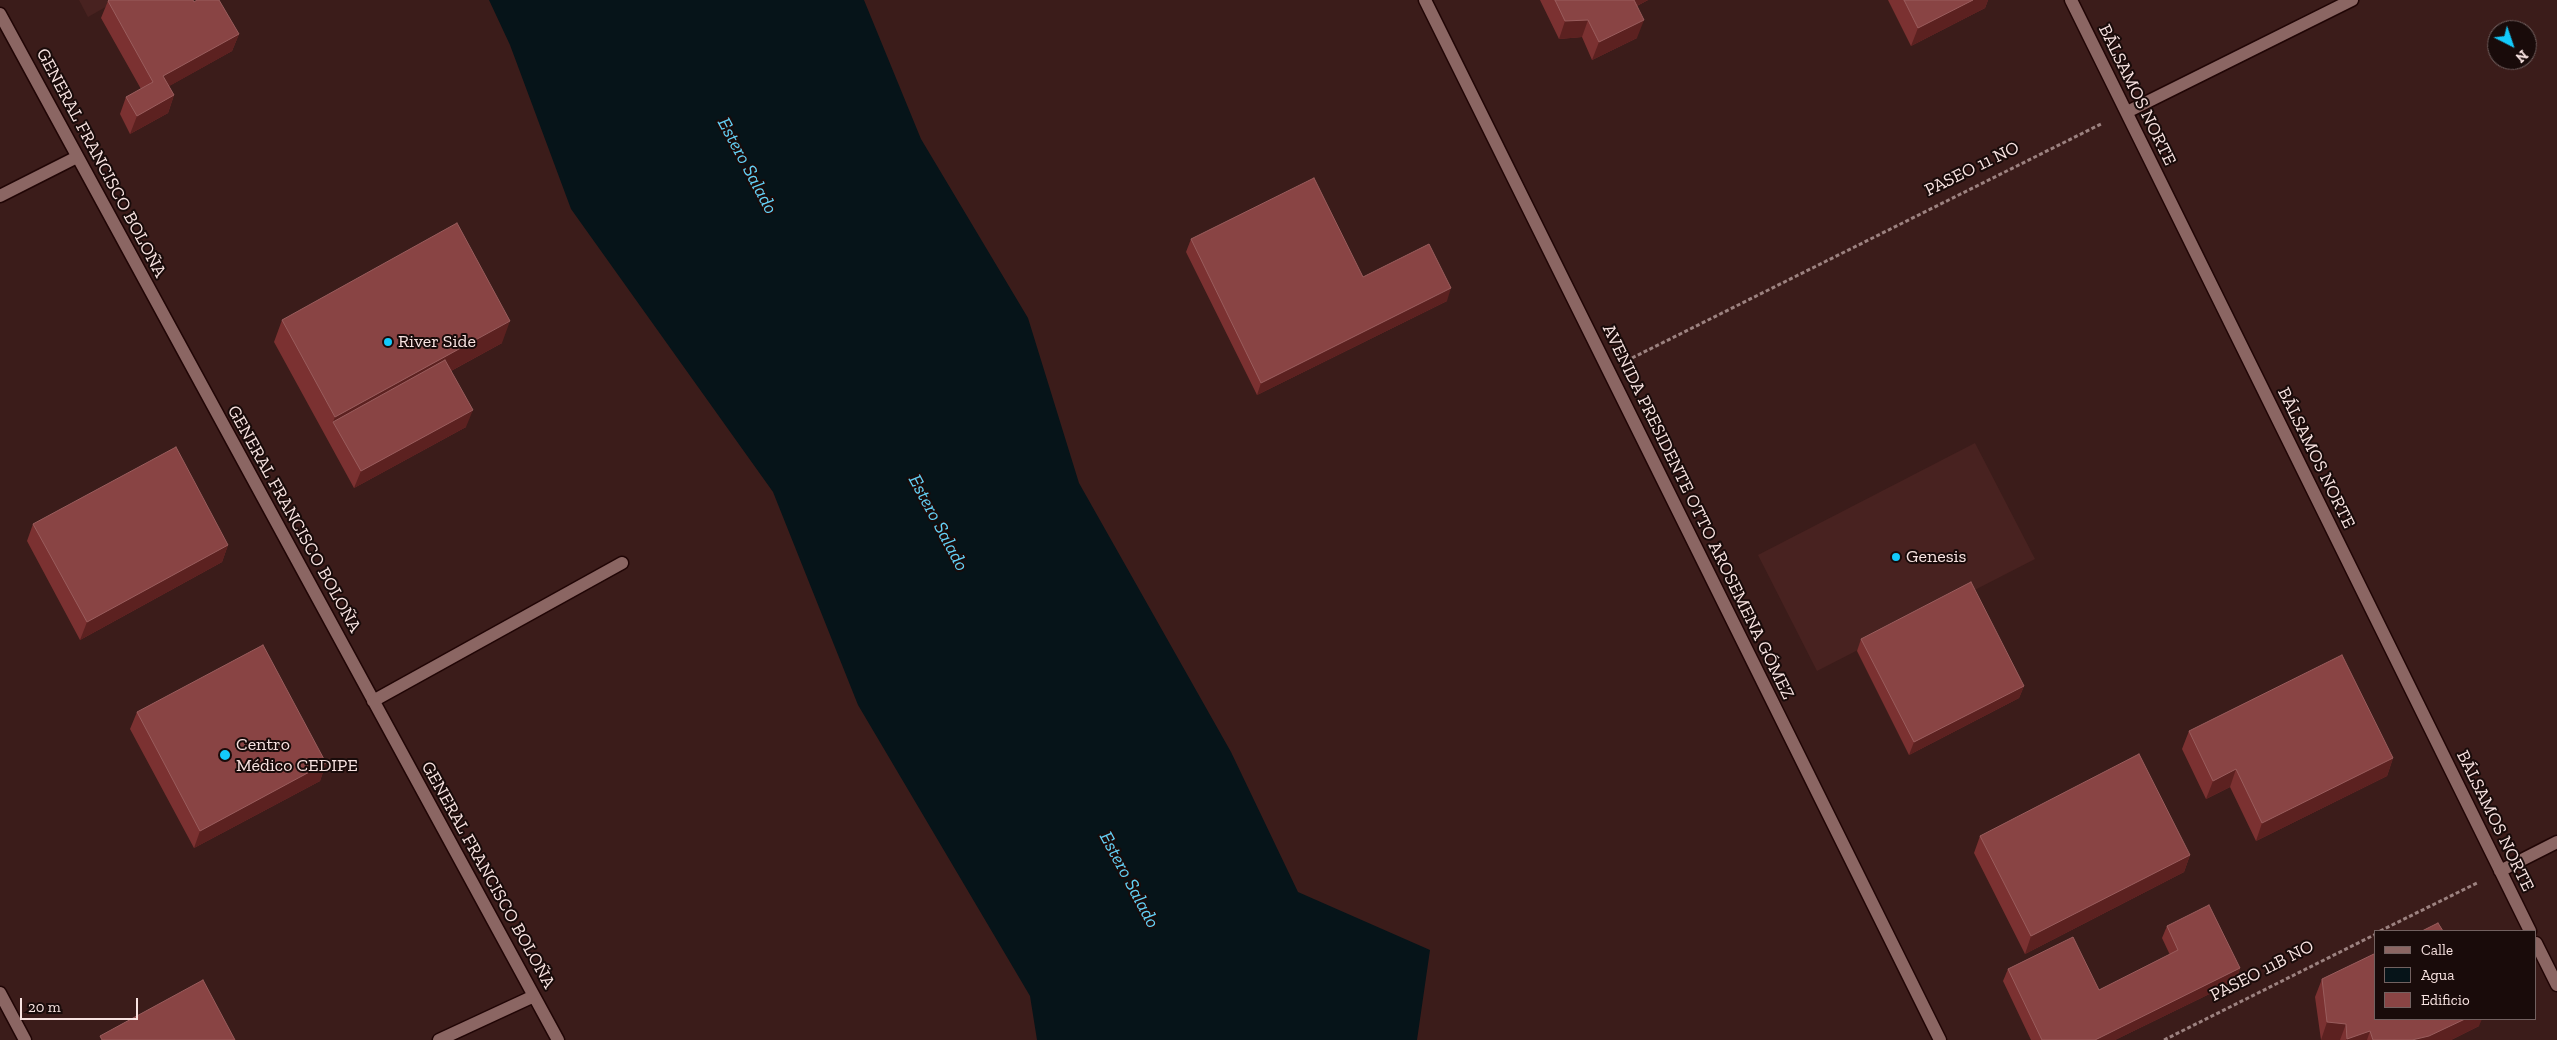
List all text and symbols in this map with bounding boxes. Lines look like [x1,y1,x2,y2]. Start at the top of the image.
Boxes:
north arrow [2487,20,2537,70]
street label: BÁLSAMOS NORTE [2094,21,2180,169]
street label: GENERAL FRANCISCO BOLOÑA [31,45,171,281]
text: N [2512,46,2531,66]
water label: Estero Salado [712,114,782,218]
street label: PASEO 11 NO [1921,137,2023,201]
street label: AVENIDA PRESIDENTE OTTO AROSEMENA GÓMEZ [1597,321,1799,703]
place label: River Side [398,331,476,353]
marker: River Side [382,336,394,348]
street label: BÁLSAMOS NORTE [2273,384,2359,532]
street label: GENERAL FRANCISCO BOLOÑA [222,402,366,636]
water label: Estero Salado [903,471,973,575]
place label: Genesis [1906,546,1966,568]
marker: Genesis [1890,551,1902,563]
place label: Centro Médico CEDIPE [236,734,358,776]
street label: BÁLSAMOS NORTE [2452,747,2538,895]
marker: Centro Médico CEDIPE [218,748,232,762]
street label: GENERAL FRANCISCO BOLOÑA [416,758,560,992]
water label: Estero Salado [1094,828,1164,932]
legend [2374,930,2537,1020]
street label: PASEO 11B NO [2207,936,2317,1006]
text: Calle [2421,941,2453,959]
text: Agua [2421,966,2454,984]
scale bar [22,988,140,1020]
text: Edificio [2421,991,2470,1009]
text: 20 m [28,998,61,1016]

